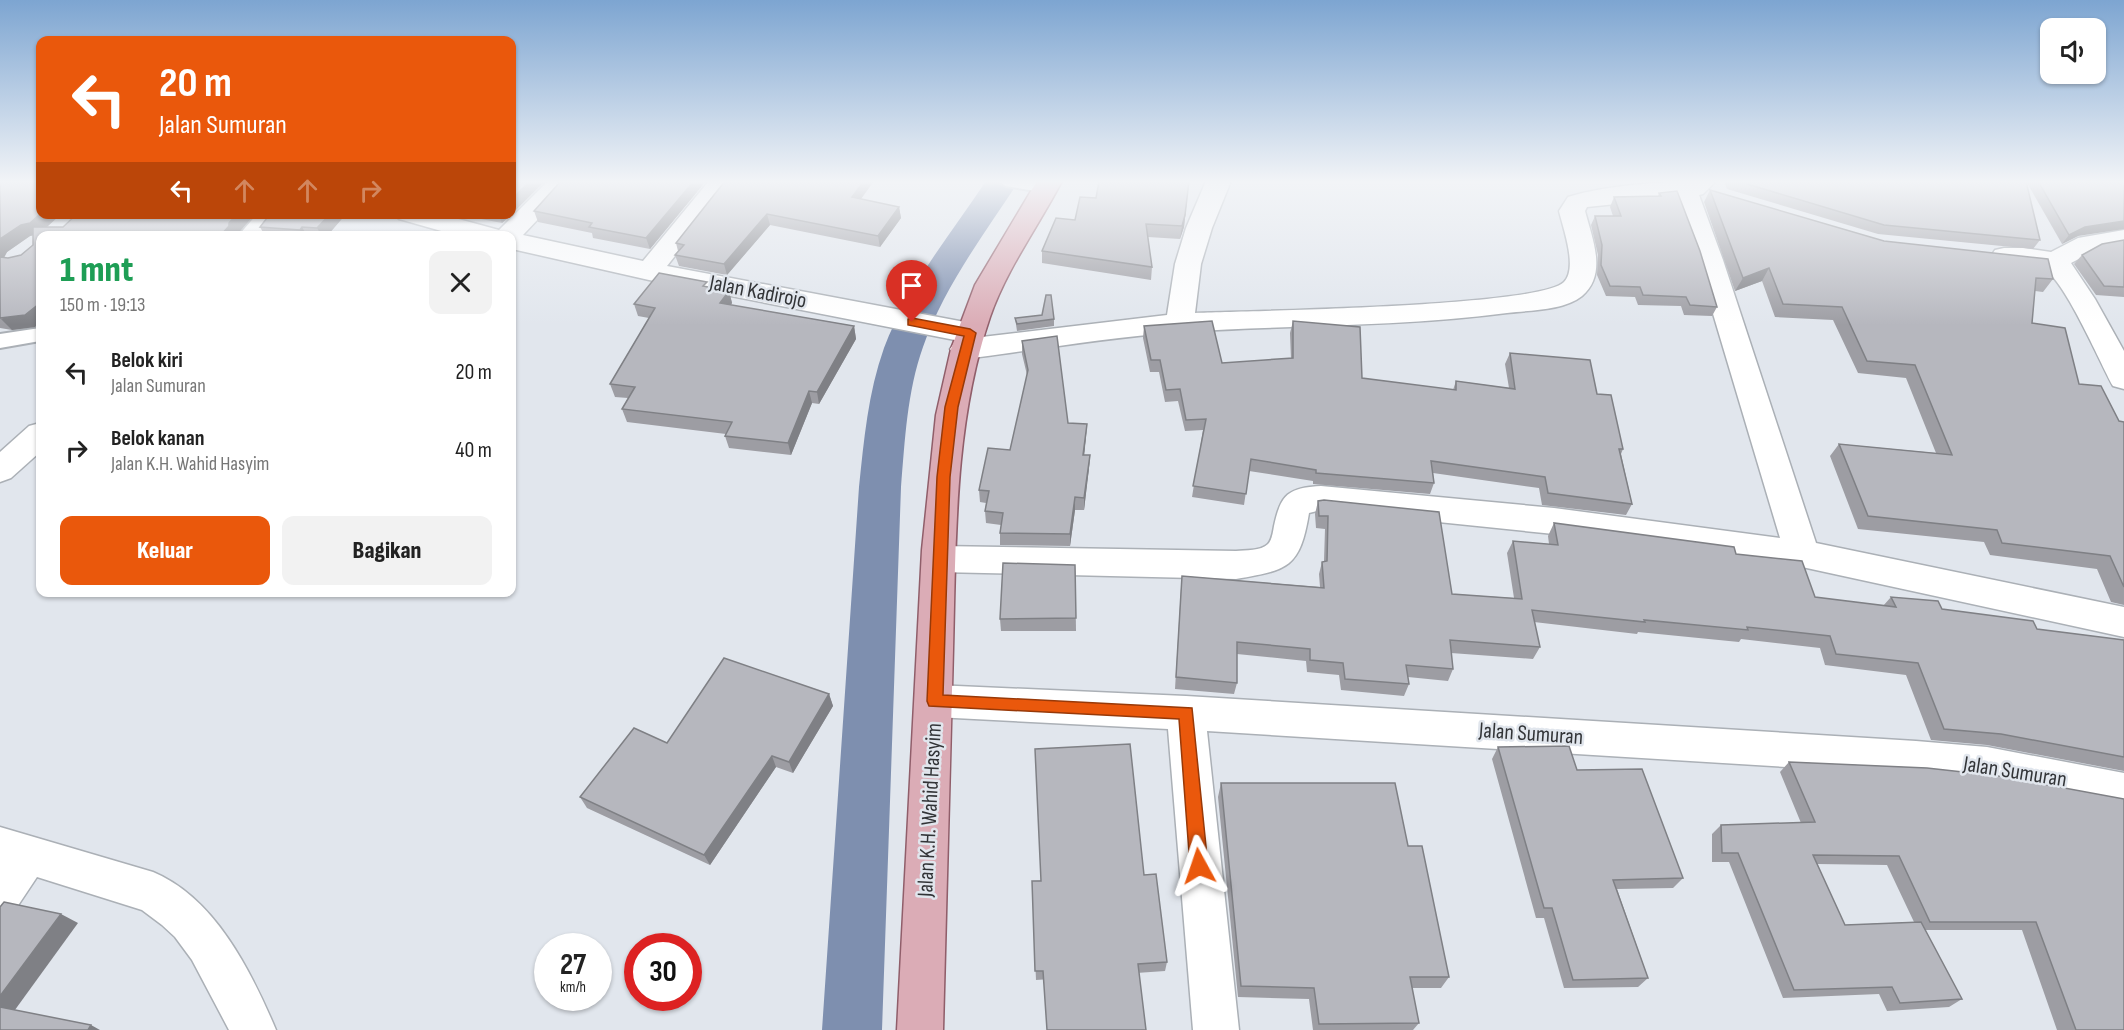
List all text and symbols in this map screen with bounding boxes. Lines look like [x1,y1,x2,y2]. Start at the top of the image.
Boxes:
map controls [2040,18,2106,84]
button: sound [2040,18,2106,84]
text: 20 m [159,58,232,109]
icon: left [60,60,138,138]
text: Jalan Sumuran [159,109,287,141]
icon: left [165,174,198,207]
icon: ahead [228,174,261,207]
icon: ahead [291,174,324,207]
icon: right [354,174,387,207]
text: 1 mnt [60,249,133,292]
button: close [429,251,492,314]
pin [886,260,937,322]
street label: Jalan Kadirojo [706,269,809,315]
icon: arrive [895,269,928,302]
text: 150 m · 19:13 [60,293,145,317]
text: Belok kiri [111,347,183,374]
icon: left [60,356,93,389]
text: 20 m [456,359,492,386]
text: Jalan Sumuran [111,374,206,398]
text: Belok kanan [111,425,204,452]
icon: right [60,434,93,467]
text: 40 m [455,437,492,464]
text: Jalan K.H. Wahid Hasyim [111,452,269,476]
button: Keluar [60,516,270,585]
button: Bagikan [282,516,492,585]
street label: Jalan Sumuran [1477,717,1584,751]
street label: Jalan K.H. Wahid Hasyim [912,722,948,899]
street label: Jalan Sumuran [1960,750,2069,793]
position arrow [1167,834,1231,898]
speed limit sign: 30 [624,933,702,1011]
text: 27 [560,947,586,983]
text: km/h [560,978,586,997]

